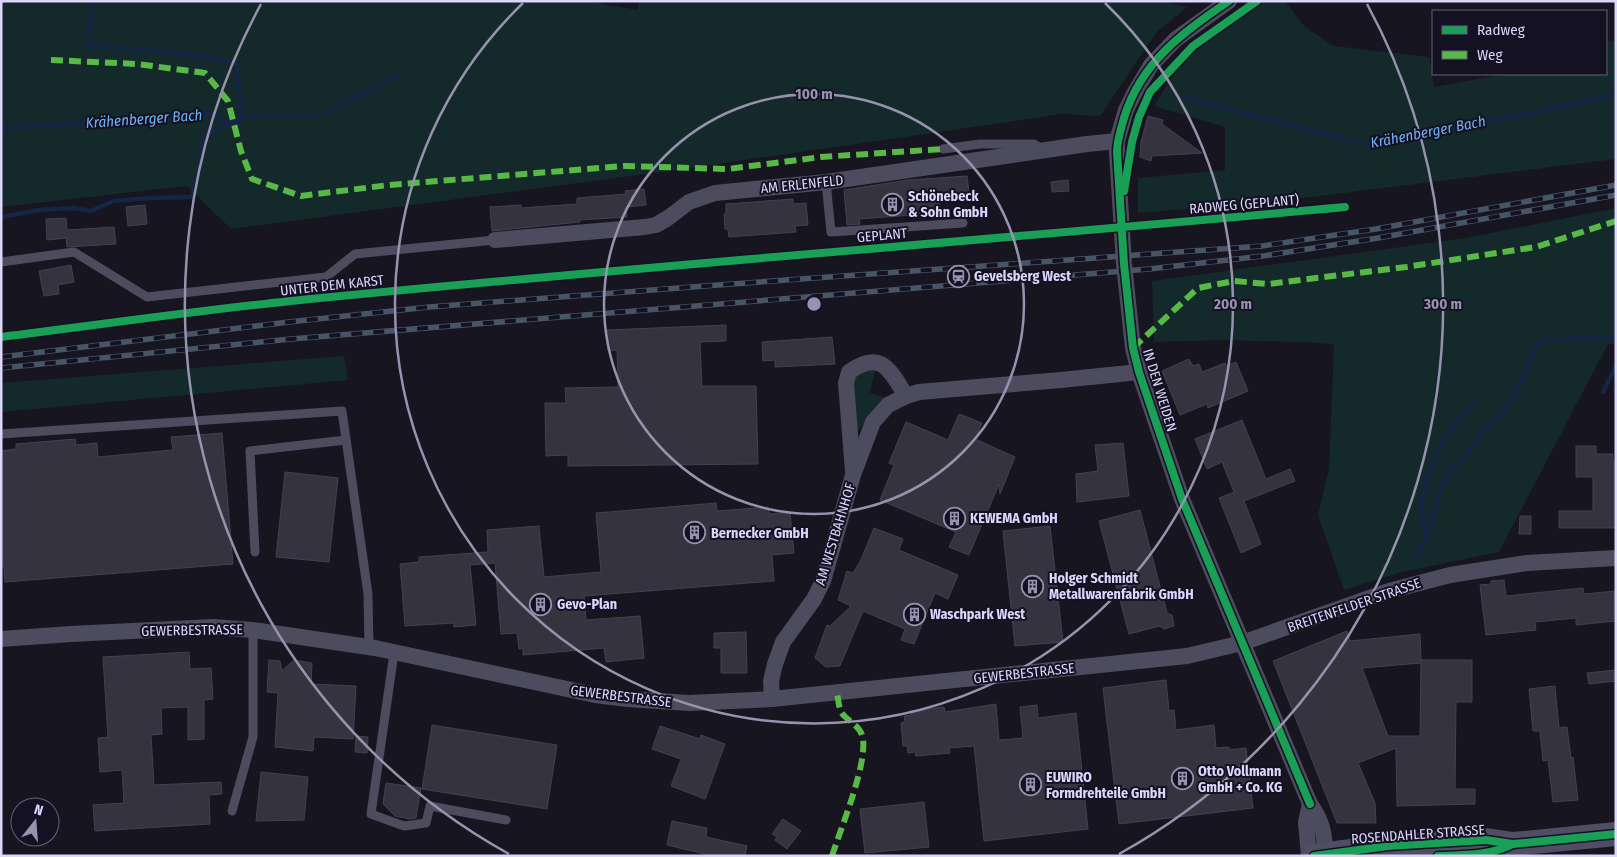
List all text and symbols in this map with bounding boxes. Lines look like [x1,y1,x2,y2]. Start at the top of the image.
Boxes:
legend [1432,10,1607,75]
text: Radweg [1477,21,1525,39]
text: Weg [1477,46,1503,64]
text: 100 m [795,85,833,103]
water label: Krähenberger Bach [85,106,203,132]
water label: Krähenberger Bach [1369,112,1487,152]
street label: AM ERLENFELD [760,172,844,197]
place label: Schönebeck & Sohn GmbH [908,188,988,221]
street label: RADWEG (GEPLANT) [1188,191,1300,218]
building icon: Schönebeck & Sohn GmbH [880,192,904,216]
street label: GEPLANT [856,225,908,246]
station icon: Gevelsberg West [946,264,970,288]
place label: Gevelsberg West [974,268,1072,285]
street label: UNTER DEM KARST [279,272,385,299]
centre of rings [805,295,823,313]
text: 200 m [1213,295,1252,313]
text: 300 m [1423,295,1462,313]
street label: IN DEN WEIDEN [1139,347,1180,434]
street label: AM WESTBAHNHOF [812,481,859,587]
building icon: KEWEMA GmbH [942,506,966,530]
place label: KEWEMA GmbH [970,510,1058,527]
building icon: Bernecker GmbH [683,521,707,545]
place label: Bernecker GmbH [711,525,809,542]
place label: Holger Schmidt Metallwarenfabrik GmbH [1049,570,1194,603]
building icon: Holger Schmidt Metallwarenfabrik GmbH [1021,574,1045,598]
street label: BREITENFELDER STRASSE [1285,575,1424,636]
building icon: Gevo-Plan [529,592,553,616]
place label: Gevo-Plan [557,596,617,613]
building icon: Waschpark West [902,602,926,626]
place label: Waschpark West [930,606,1026,623]
street label: GEWERBESTRASSE [141,621,243,640]
street label: GEWERBESTRASSE [973,660,1076,687]
street label: GEWERBESTRASSE [569,682,673,711]
place label: Otto Vollmann GmbH + Co. KG [1198,763,1282,796]
building icon: Otto Vollmann GmbH + Co. KG [1170,767,1194,791]
place label: EUWIRO Formdrehteile GmbH [1046,769,1166,802]
building icon: EUWIRO Formdrehteile GmbH [1018,773,1042,797]
north arrow [10,797,60,847]
text: N [32,801,45,819]
street label: ROSENDAHLER STRASSE [1350,821,1486,848]

